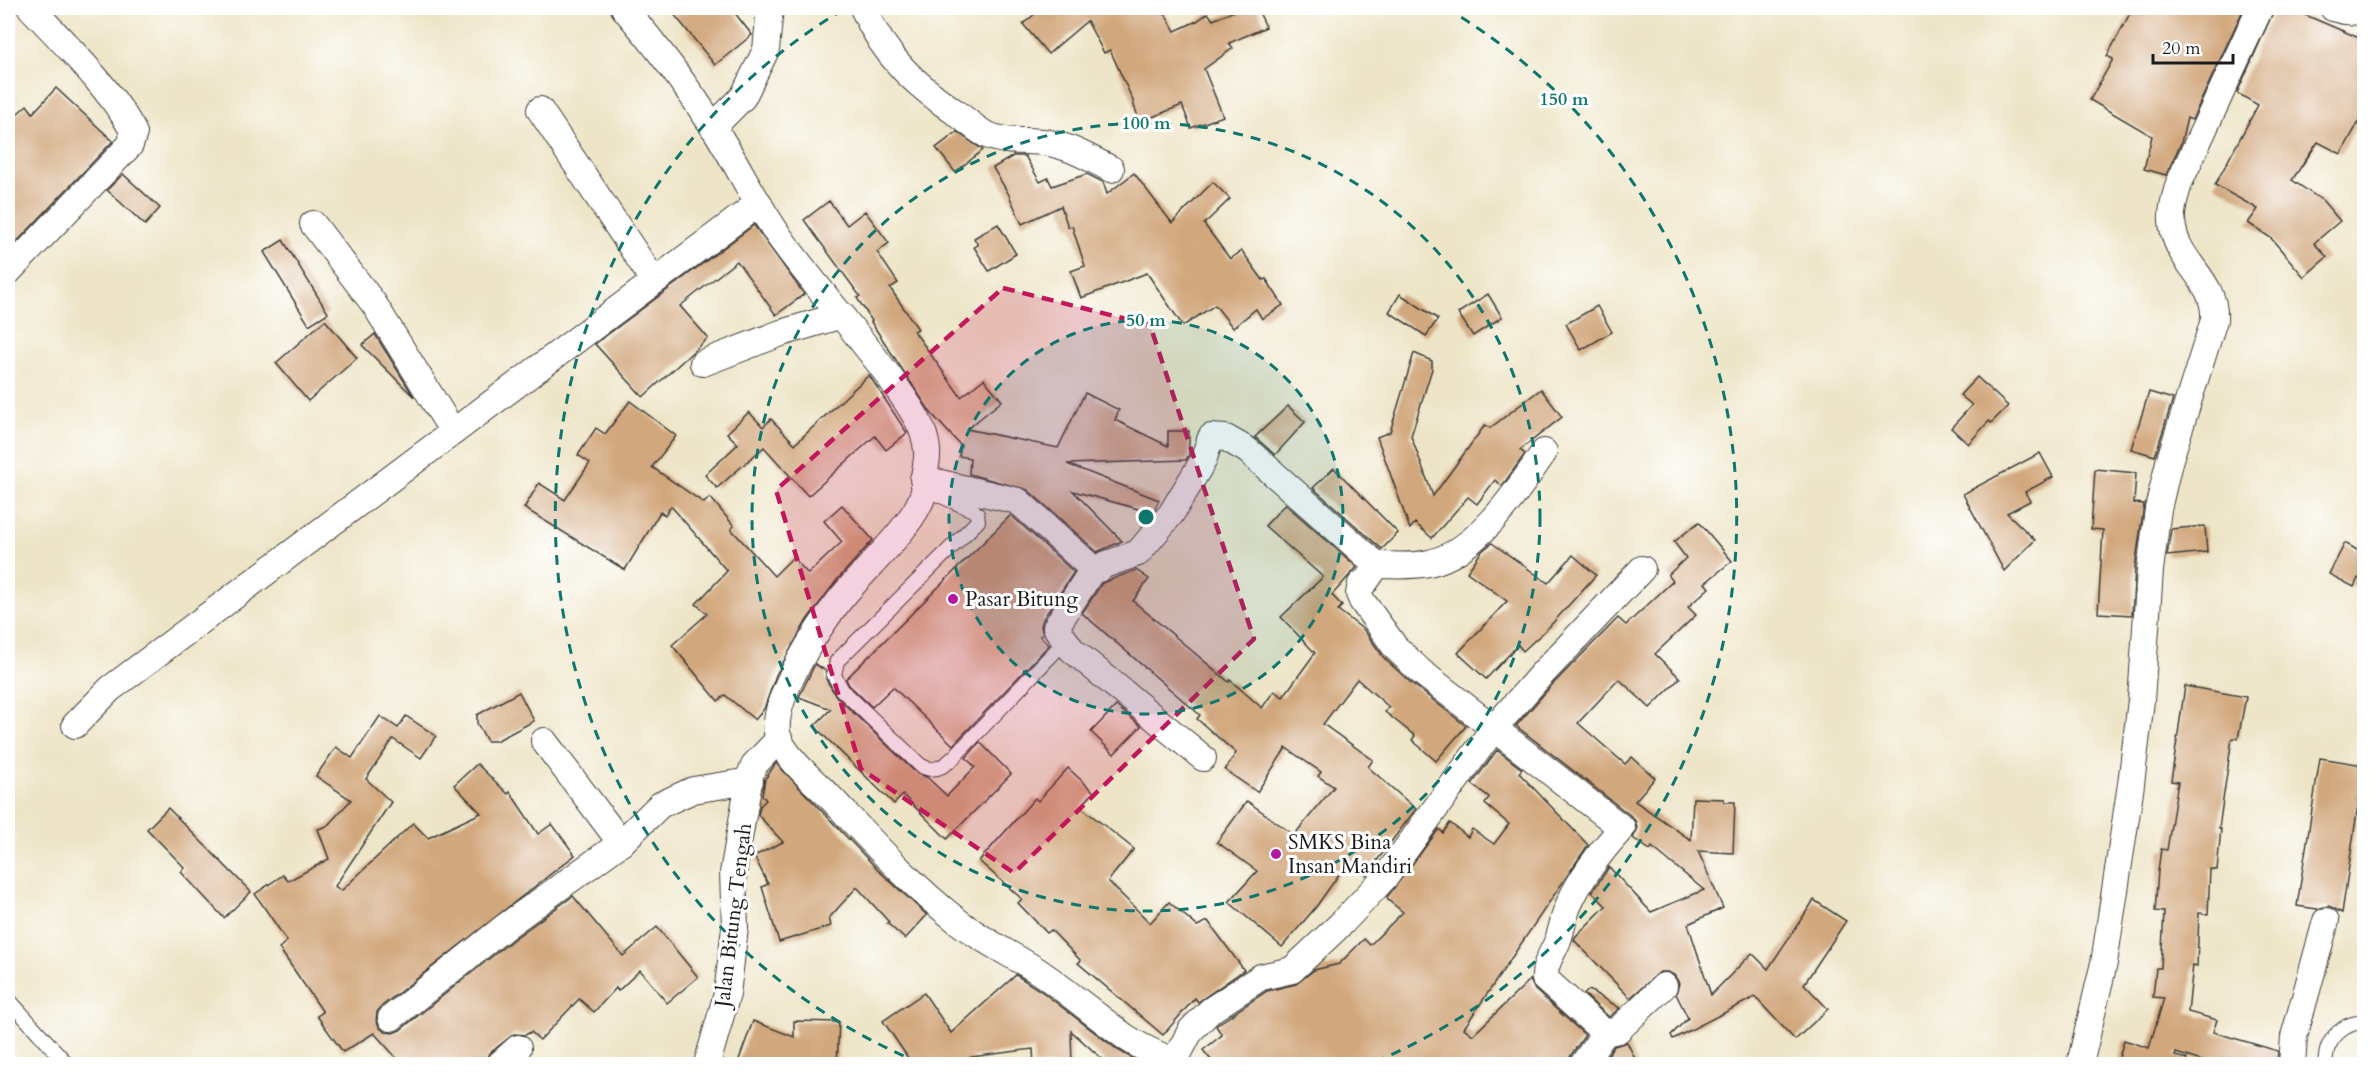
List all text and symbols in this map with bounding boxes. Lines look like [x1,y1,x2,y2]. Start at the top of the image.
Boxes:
scale bar [2153,27,2232,65]
text: 20 m [2162,36,2201,61]
text: 150 m [1539,87,1589,112]
text: 100 m [1121,111,1171,136]
text: 50 m [1126,308,1166,333]
centre of rings [1136,507,1156,527]
place label: Pasar Bitung [965,585,1078,614]
marker: Pasar Bitung [946,592,960,606]
street label: Jalan Bitung Tengah [707,821,759,1012]
place label: SMKS Bina Insan Mandiri [1288,828,1412,881]
marker: SMKS Bina Insan Mandiri [1269,847,1283,861]

